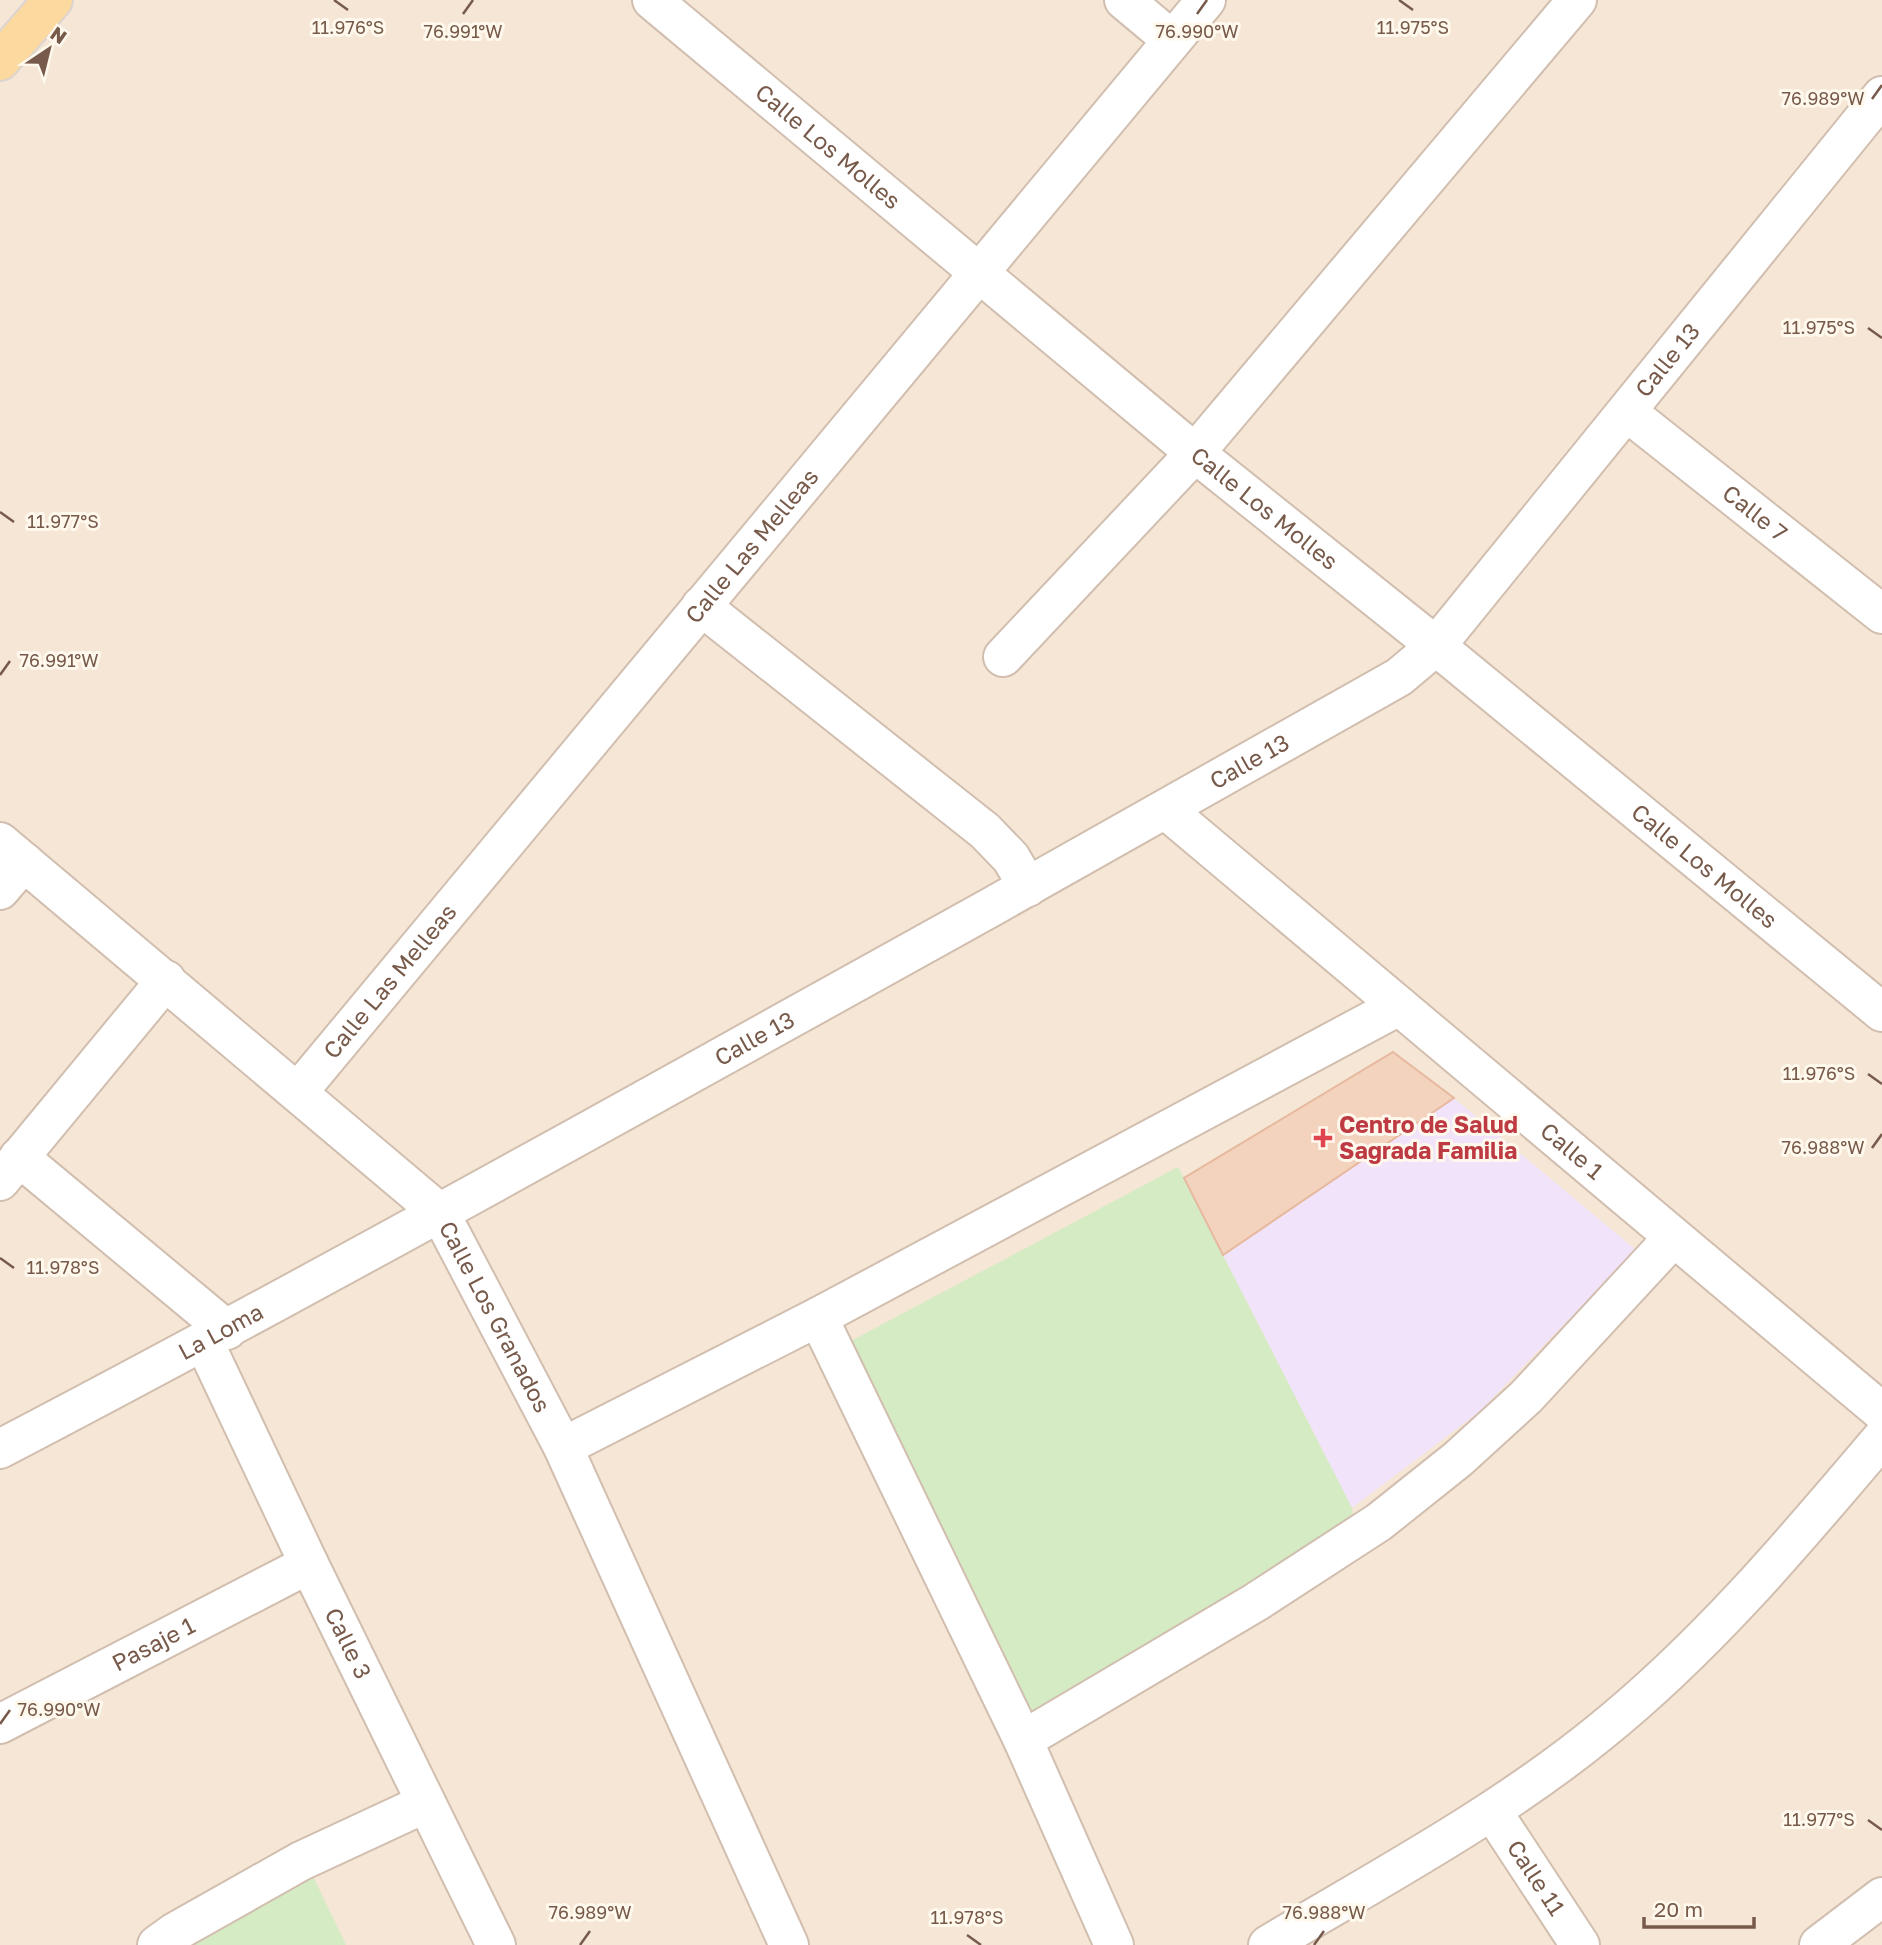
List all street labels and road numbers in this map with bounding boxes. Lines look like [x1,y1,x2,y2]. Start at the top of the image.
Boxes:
street label: Calle Los Molles [750,77,907,215]
street label: Calle 13 [1629,317,1705,402]
street label: Calle Los Molles [1186,440,1344,575]
street label: Calle Las Melleas [679,462,824,628]
street label: Calle 7 [1718,478,1793,547]
street label: Calle 13 [1204,727,1294,794]
street label: Calle Los Molles [1626,797,1784,934]
street label: Calle Las Melleas [317,898,462,1064]
street label: Calle 13 [709,1005,799,1071]
street label: Calle 1 [1535,1116,1609,1185]
street label: Calle Los Granados [434,1216,557,1417]
street label: La Loma [173,1297,268,1365]
street label: Calle 3 [320,1603,378,1683]
street label: Pasaje 1 [107,1611,199,1677]
street label: Calle 11 [1502,1834,1572,1920]

